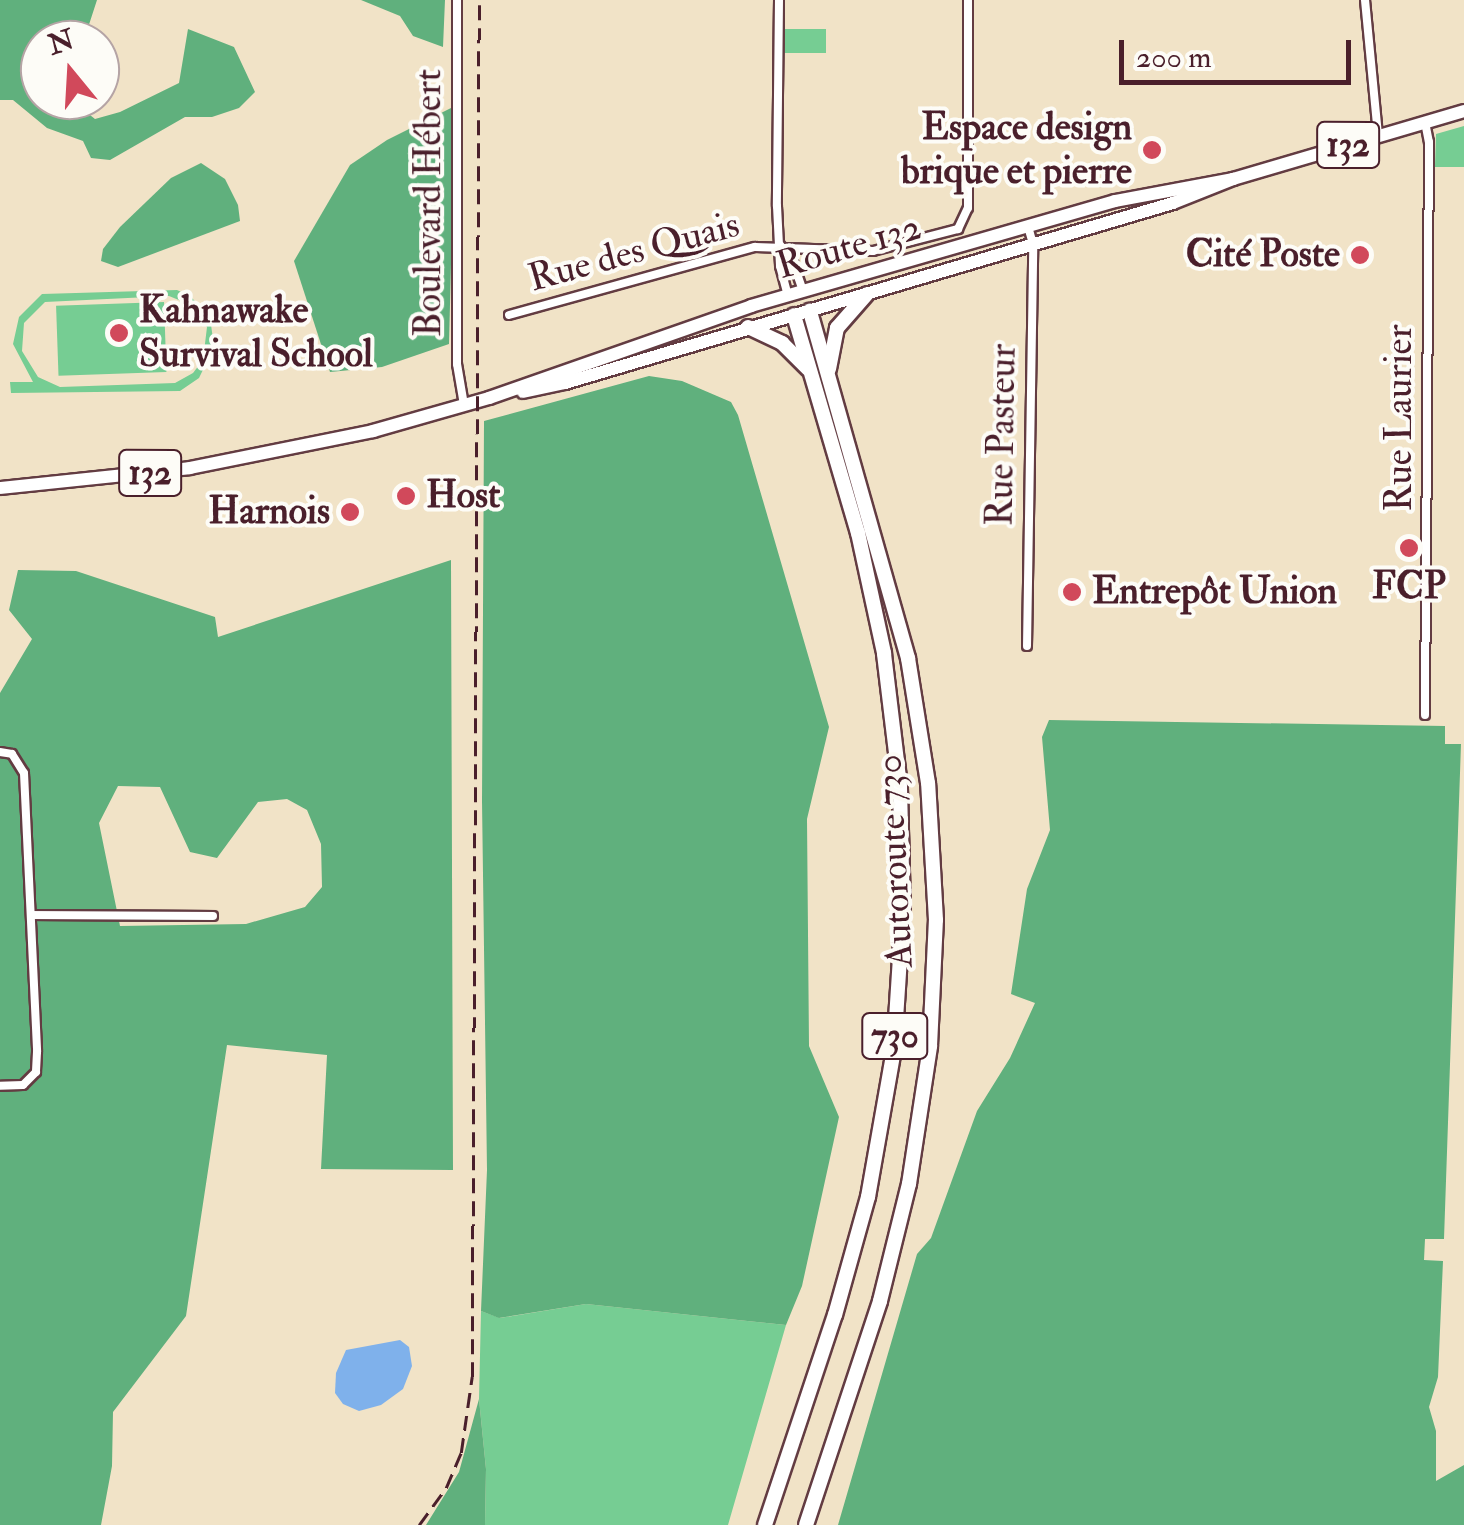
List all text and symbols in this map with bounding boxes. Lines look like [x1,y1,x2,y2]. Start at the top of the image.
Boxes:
north arrow [20,20,120,120]
scale bar [1124,20,1356,82]
text: N [44,22,79,63]
text: 200 m [1136,39,1212,76]
street label: Boulevard Hébert [406,69,452,337]
place label: Espace design brique et pierre [901,105,1132,194]
road number: 132 [1316,115,1380,175]
marker: Espace design brique et pierre [1141,139,1163,161]
street label: Rue des Quais [524,202,744,302]
street label: Route 132 [771,205,927,289]
place label: Cité Poste [1186,232,1340,278]
marker: Cité Poste [1349,244,1371,266]
place label: Kahnawake Survival School [139,288,373,378]
marker: Kahnawake Survival School [108,322,130,344]
street label: Rue Laurier [1377,324,1423,512]
street label: Rue Pasteur [978,343,1026,527]
road number: 132 [118,443,182,503]
place label: Host [426,473,500,519]
marker: Host [395,485,417,507]
place label: Harnois [208,489,330,535]
marker: Harnois [339,501,361,523]
marker: FCP [1398,537,1420,559]
place label: FCP [1372,564,1446,610]
place label: Entrepôt Union [1092,569,1337,615]
marker: Entrepôt Union [1061,581,1083,603]
street label: Autoroute 730 [867,753,923,969]
road number: 730 [860,1006,930,1066]

